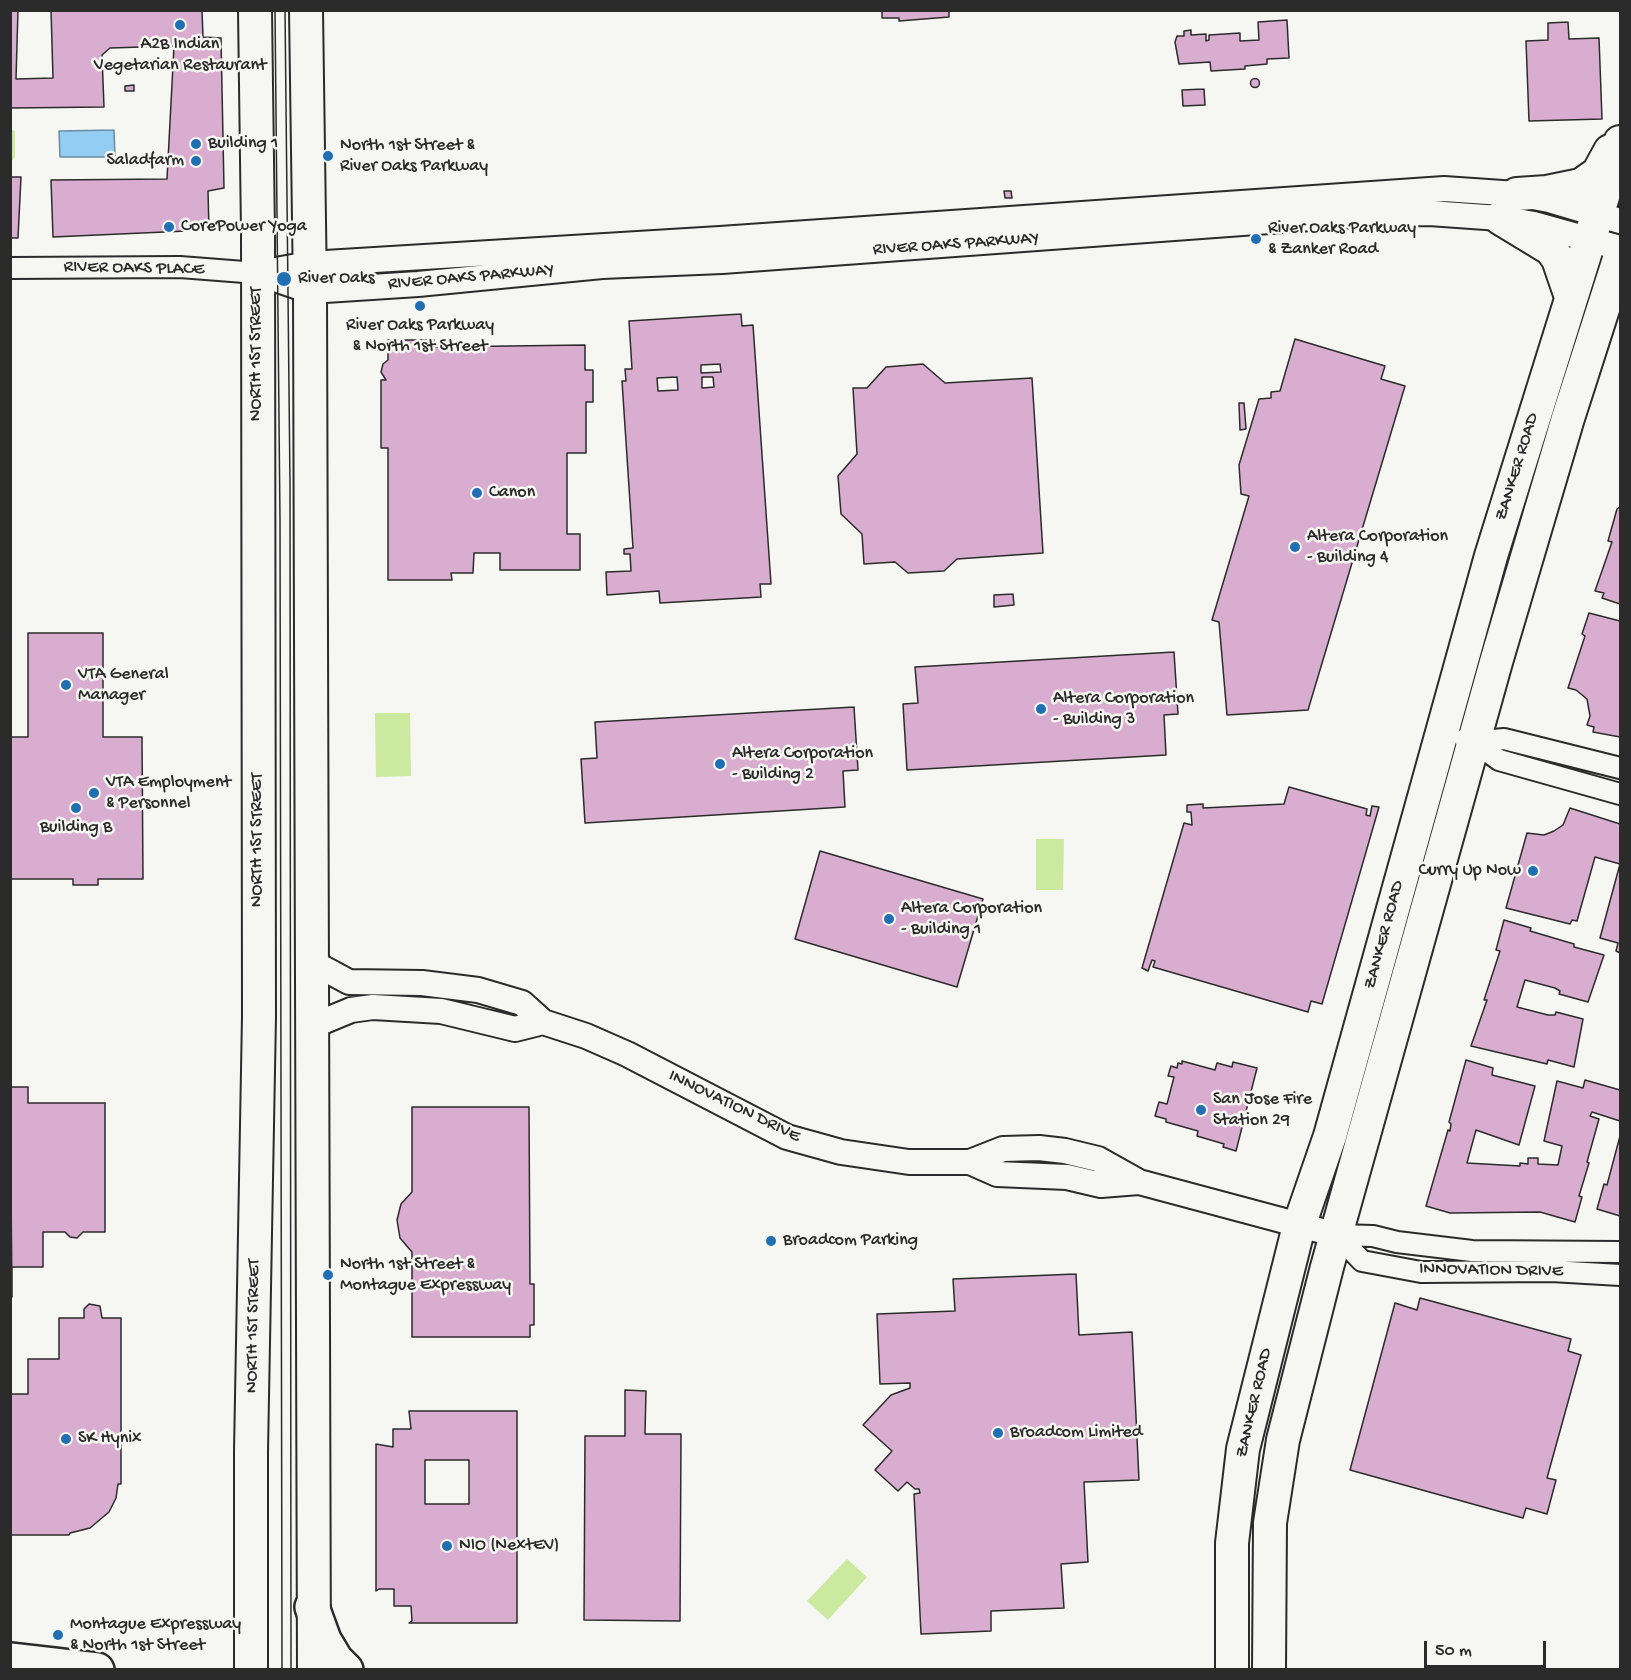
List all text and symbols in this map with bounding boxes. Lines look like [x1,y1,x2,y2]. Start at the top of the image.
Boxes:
marker: A2B Indian Vegetarian Restaurant [173,18,187,32]
place label: A2B Indian Vegetarian Restaurant [94,34,266,76]
place label: Building 1 [208,133,278,155]
place label: North 1st Street & River Oaks Parkway [340,135,488,178]
marker: Building 1 [189,137,203,151]
marker: North 1st Street & River Oaks Parkway [321,149,335,163]
place label: Saladfarm [106,150,184,172]
marker: Saladfarm [189,154,203,168]
place label: CorePower Yoga [181,216,307,238]
place label: River Oaks Parkway & Zanker Road [1268,218,1416,260]
marker: CorePower Yoga [162,220,176,234]
street label: RIVER OAKS PARKWAY [872,228,1040,262]
marker: River Oaks Parkway & Zanker Road [1249,232,1263,246]
street label: RIVER OAKS PLACE [63,257,205,281]
street label: RIVER OAKS PARKWAY [387,260,555,296]
place label: River Oaks [298,268,375,290]
marker: River Oaks [275,270,293,288]
street label: NORTH 1ST STREET [246,287,268,421]
marker: River Oaks Parkway & North 1st Street [413,299,427,313]
place label: River Oaks Parkway & North 1st Street [346,315,494,358]
street label: ZANKER ROAD [1491,411,1545,523]
place label: Canon [489,482,535,504]
marker: Canon [470,486,484,500]
place label: Altera Corporation - Building 4 [1307,526,1448,568]
marker: Altera Corporation - Building 4 [1288,540,1302,554]
place label: VTA General Manager [78,664,169,706]
marker: VTA General Manager [59,678,73,692]
place label: Altera Corporation - Building 3 [1053,688,1194,730]
marker: Altera Corporation - Building 3 [1034,702,1048,716]
place label: Altera Corporation - Building 2 [732,743,873,786]
marker: Altera Corporation - Building 2 [713,757,727,771]
place label: VTA Employment & Personnel [106,772,231,814]
street label: NORTH 1ST STREET [247,773,269,907]
marker: VTA Employment & Personnel [87,786,101,800]
marker: Building B [69,801,83,815]
place label: Building B [40,817,112,839]
place label: Curry Up Now [1418,860,1521,882]
marker: Curry Up Now [1526,864,1540,878]
street label: ZANKER ROAD [1360,878,1410,992]
place label: Altera Corporation - Building 1 [901,898,1042,940]
marker: Altera Corporation - Building 1 [882,912,896,926]
street label: INNOVATION DRIVE [665,1066,803,1148]
place label: San Jose Fire Station 29 [1213,1089,1312,1132]
marker: San Jose Fire Station 29 [1194,1103,1208,1117]
place label: Broadcom Parking [783,1230,918,1252]
marker: Broadcom Parking [764,1234,778,1248]
place label: North 1st Street & Montague Expressway [340,1254,511,1296]
street label: NORTH 1ST STREET [242,1259,266,1393]
street label: INNOVATION DRIVE [1419,1259,1563,1283]
marker: North 1st Street & Montague Expressway [321,1268,335,1282]
street label: ZANKER ROAD [1232,1346,1278,1460]
place label: Broadcom Limited [1010,1422,1142,1444]
marker: Broadcom Limited [991,1426,1005,1440]
place label: SK Hynix [78,1428,142,1450]
marker: SK Hynix [59,1432,73,1446]
place label: NIO (NextEV) [459,1535,559,1557]
marker: NIO (NextEV) [440,1539,454,1553]
place label: Montague Expressway & North 1st Street [70,1614,241,1656]
marker: Montague Expressway & North 1st Street [51,1628,65,1642]
scale bar [1427,1629,1548,1667]
text: 50 m [1435,1641,1472,1662]

